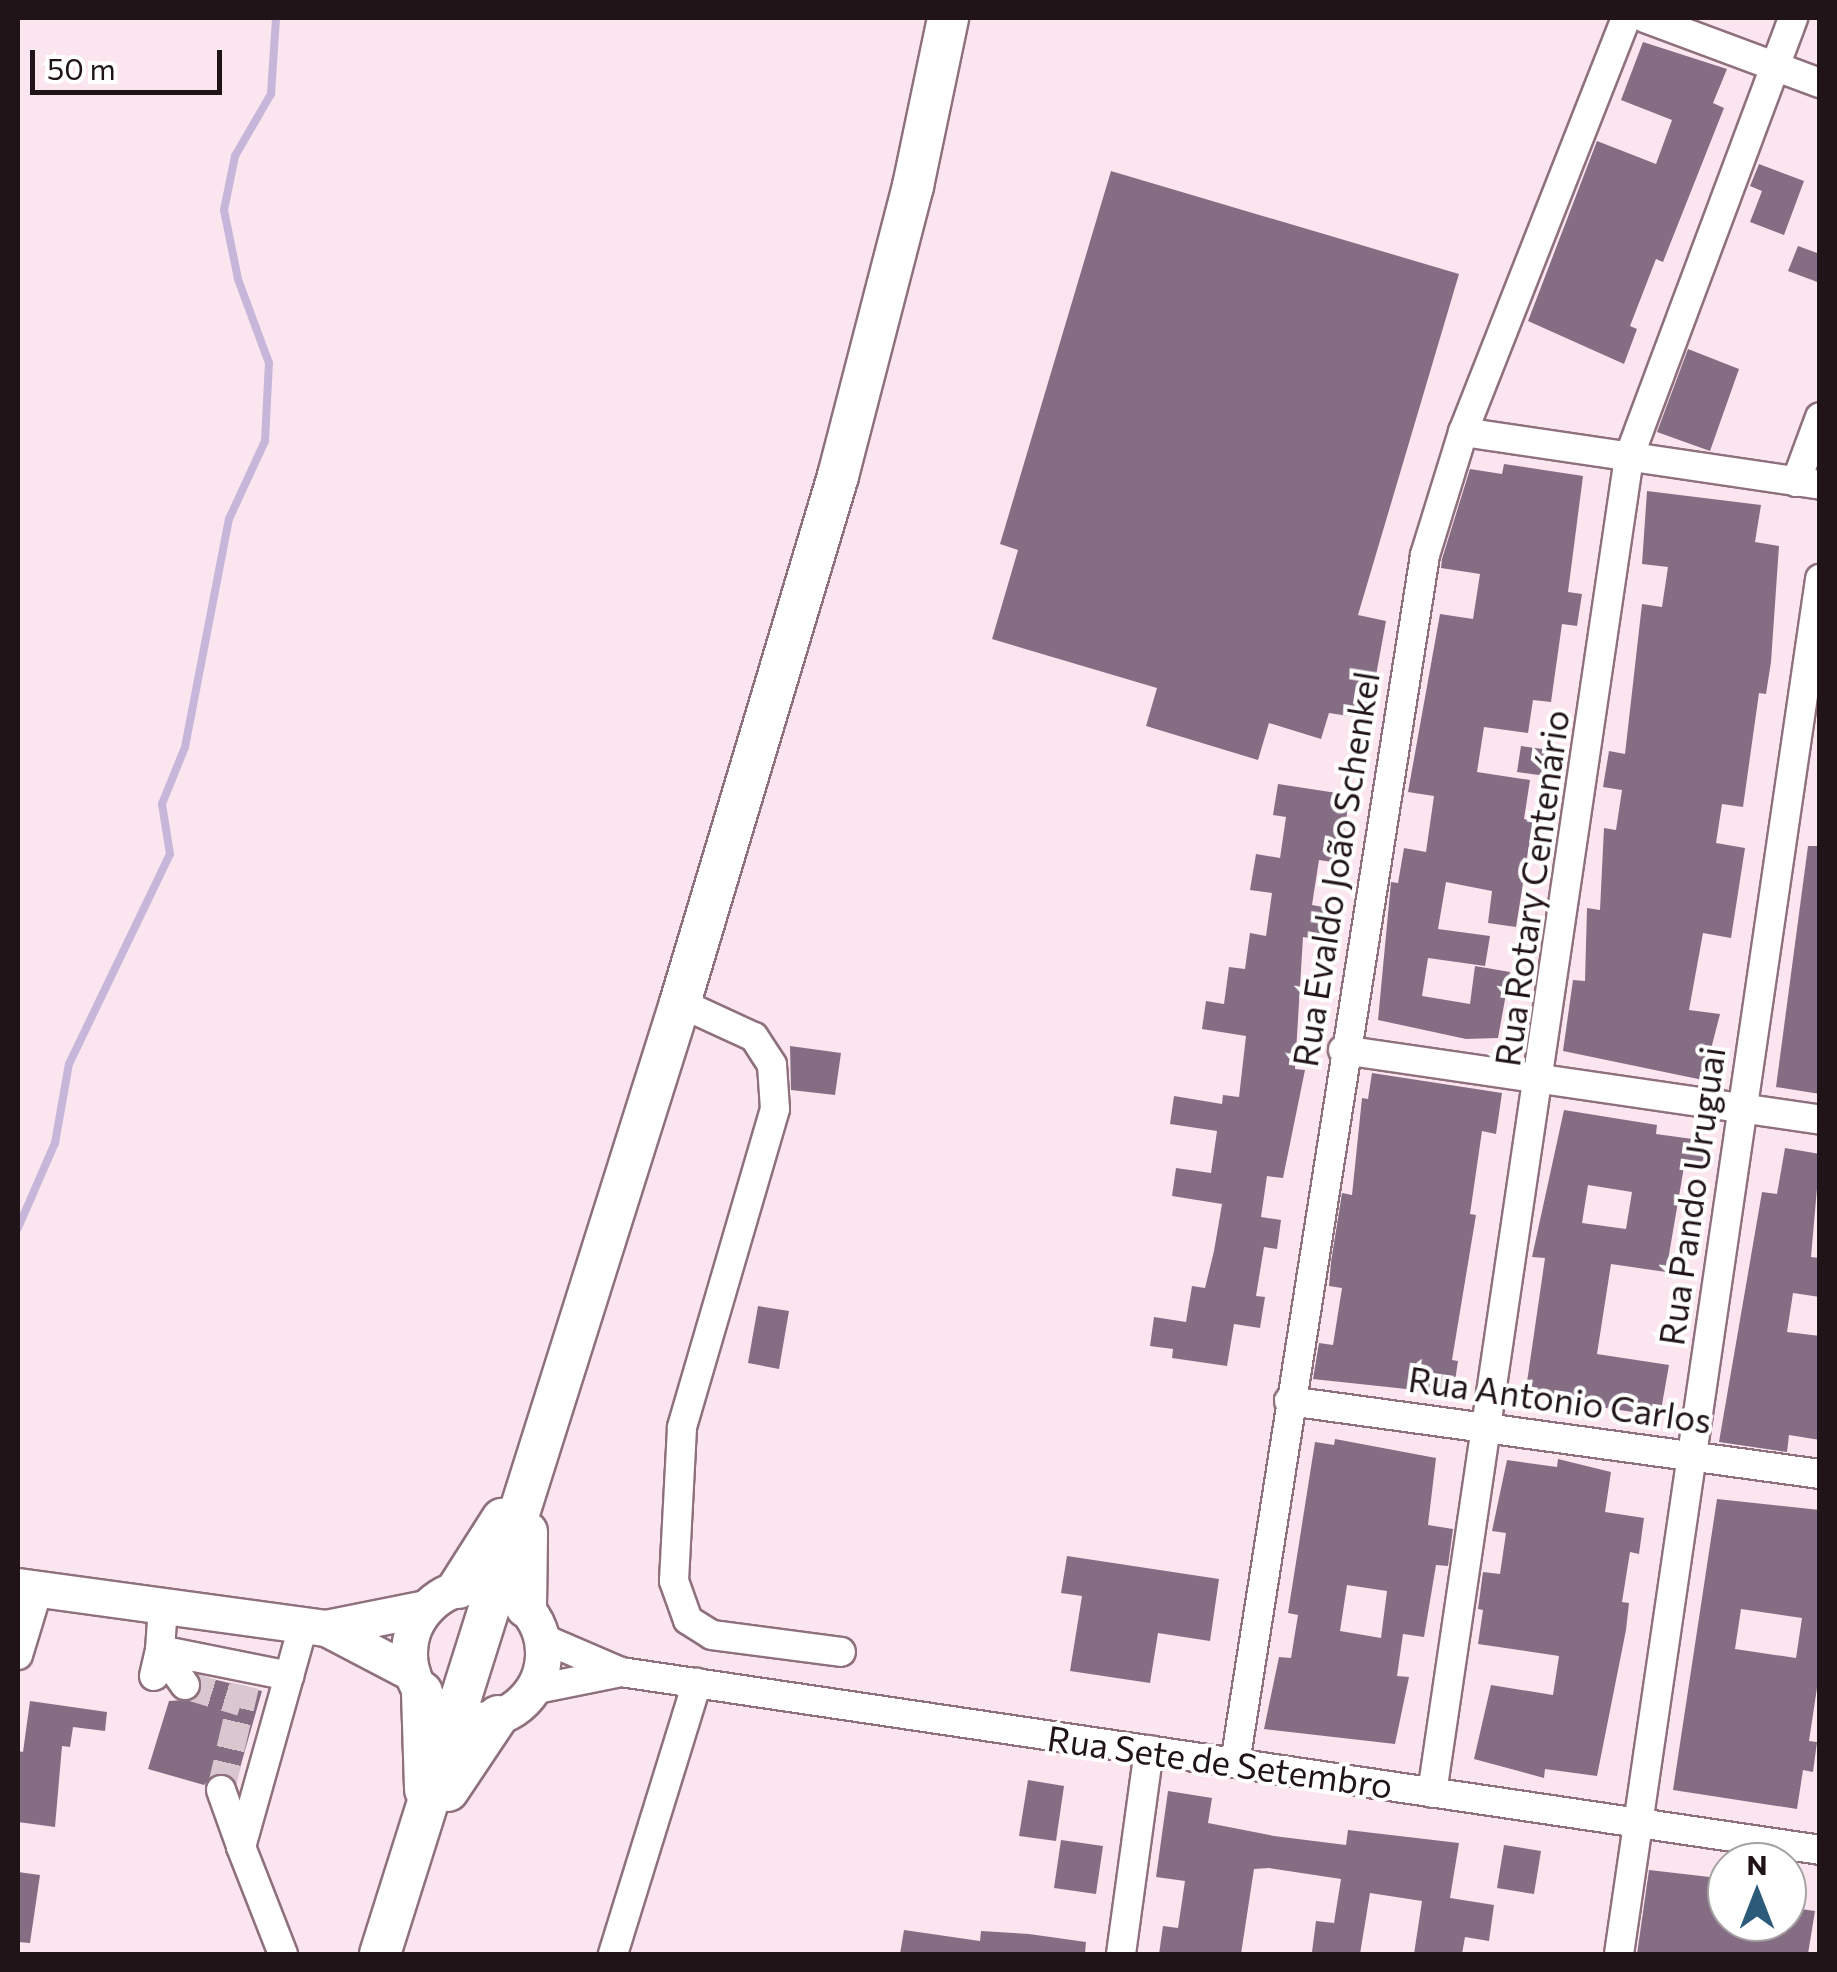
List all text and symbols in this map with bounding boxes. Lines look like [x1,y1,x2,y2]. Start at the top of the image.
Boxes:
scale bar [35,30,228,92]
text: 50 m [47,49,116,86]
street label: Rua Evaldo João Schenkel [1283,668,1387,1070]
street label: Rua Rotary Centenário [1485,707,1577,1069]
street label: Rua Pando Uruguai [1649,1044,1733,1348]
street label: Rua Antonio Carlos [1406,1357,1714,1441]
street label: Rua Sete de Setembro [1045,1716,1395,1806]
north arrow [1707,1842,1807,1942]
text: N [1747,1847,1768,1881]

